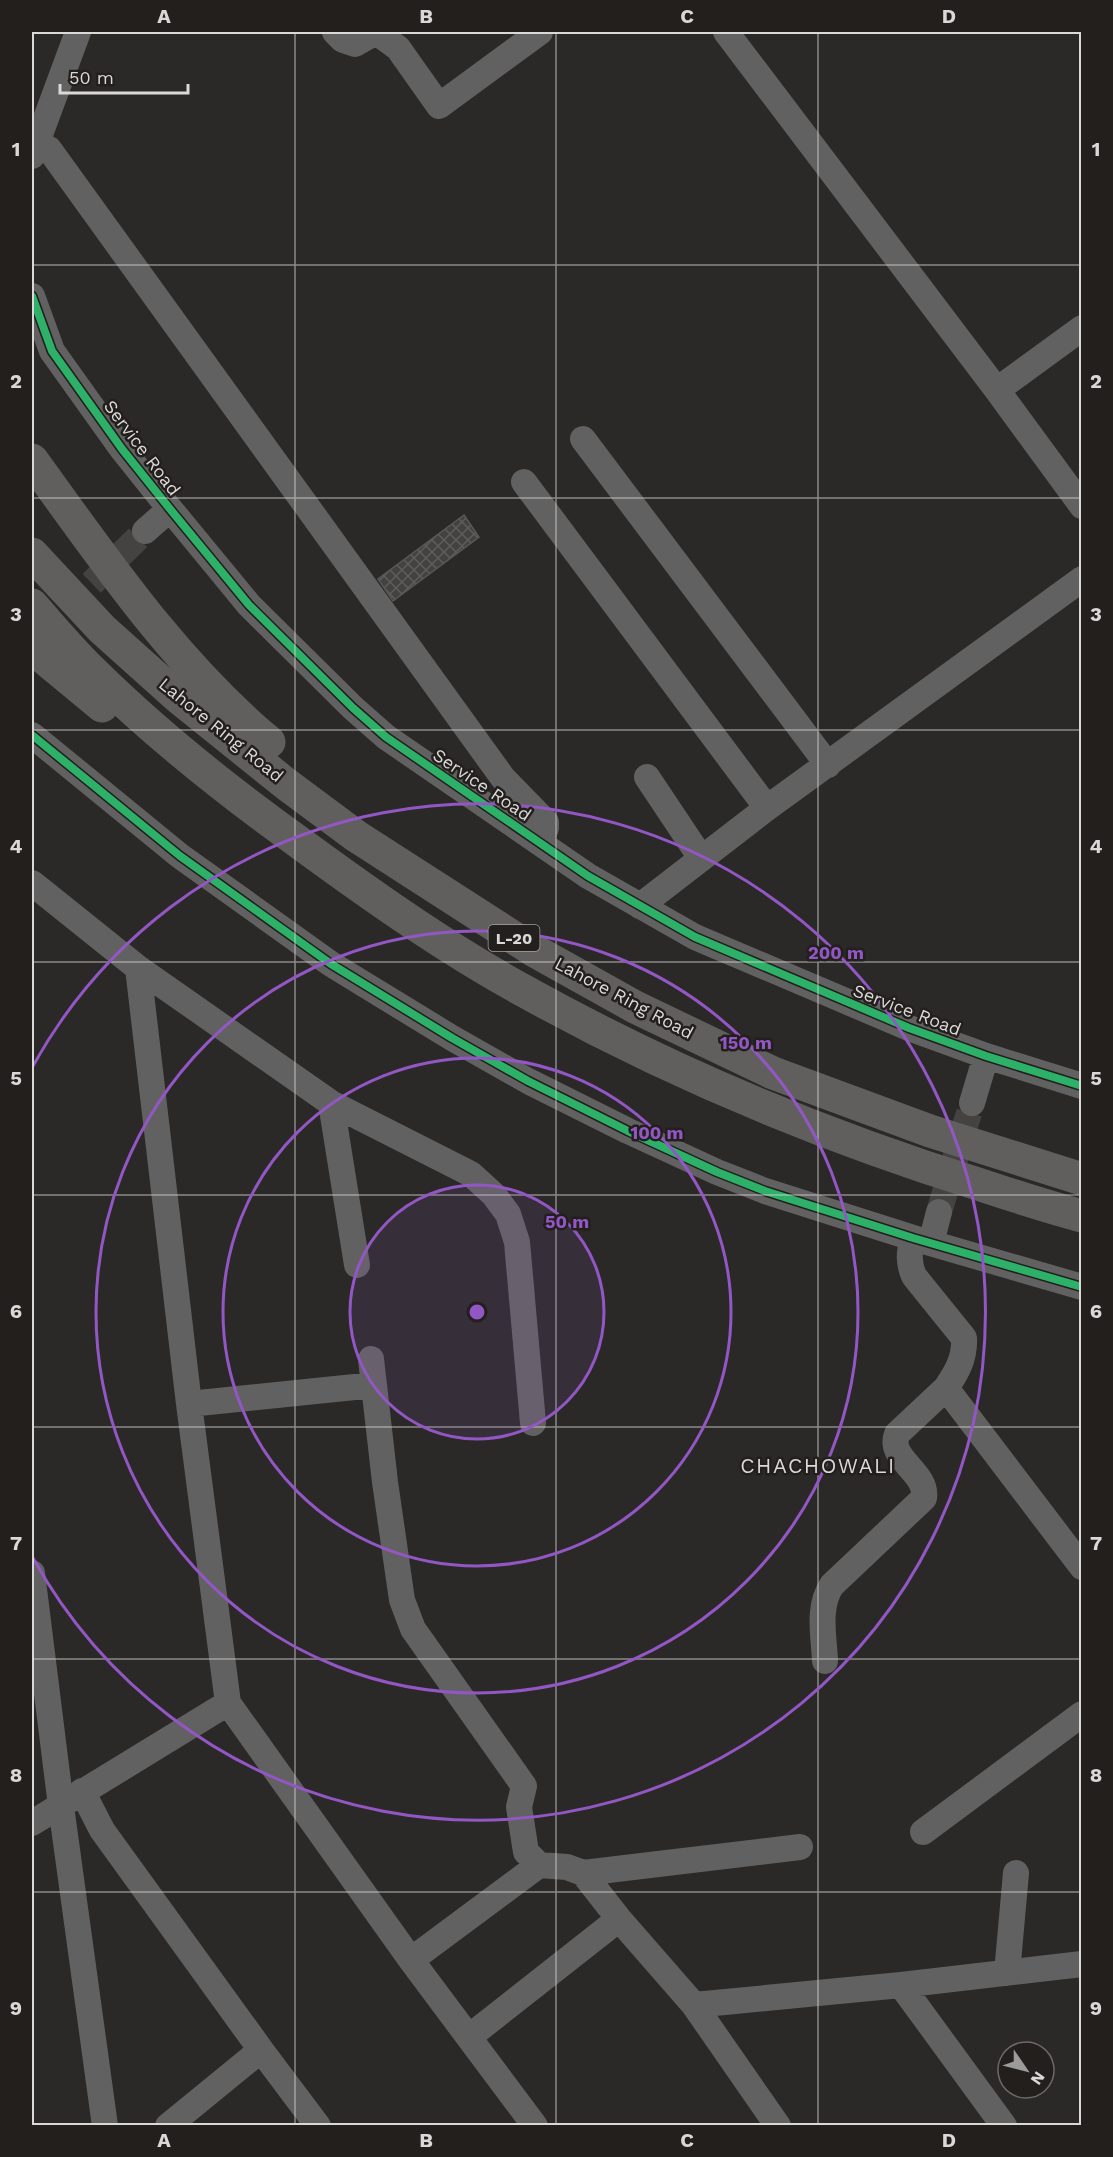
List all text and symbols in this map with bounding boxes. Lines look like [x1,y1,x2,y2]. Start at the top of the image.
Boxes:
text: A [157,4,171,28]
text: B [419,4,433,28]
text: C [680,4,694,28]
text: D [942,4,956,28]
scale bar [60,57,188,95]
text: 50 m [69,67,114,88]
text: 1 [12,137,20,161]
text: 1 [1092,137,1100,161]
text: 2 [10,369,22,393]
text: 2 [1090,369,1102,393]
street label: Service Road [100,396,185,500]
text: 3 [10,602,22,626]
text: 3 [1090,602,1102,626]
street label: Lahore Ring Road [155,673,288,786]
street label: Service Road [429,744,535,825]
text: 4 [10,834,23,858]
text: 4 [1090,834,1103,858]
road number: L-20 [488,925,540,951]
text: 200 m [808,942,864,963]
street label: Lahore Ring Road [551,952,697,1043]
street label: Service Road [850,979,964,1040]
text: 150 m [720,1032,772,1053]
text: 5 [10,1066,22,1090]
text: 5 [1090,1066,1102,1090]
text: 100 m [630,1122,684,1143]
text: 50 m [545,1211,589,1232]
text: 6 [10,1299,22,1323]
text: 6 [1090,1299,1102,1323]
centre of rings [467,1302,487,1322]
district label: CHACHOWALI [740,1453,896,1478]
text: 7 [10,1531,22,1555]
text: 7 [1090,1531,1102,1555]
text: 8 [10,1763,22,1787]
text: 8 [1090,1763,1102,1787]
text: 9 [10,1996,22,2020]
text: 9 [1090,1996,1102,2020]
north arrow [996,2040,1056,2100]
text: N [1027,2068,1049,2089]
text: A [157,2128,171,2152]
text: B [419,2128,433,2152]
text: C [680,2128,694,2152]
text: D [942,2128,956,2152]

